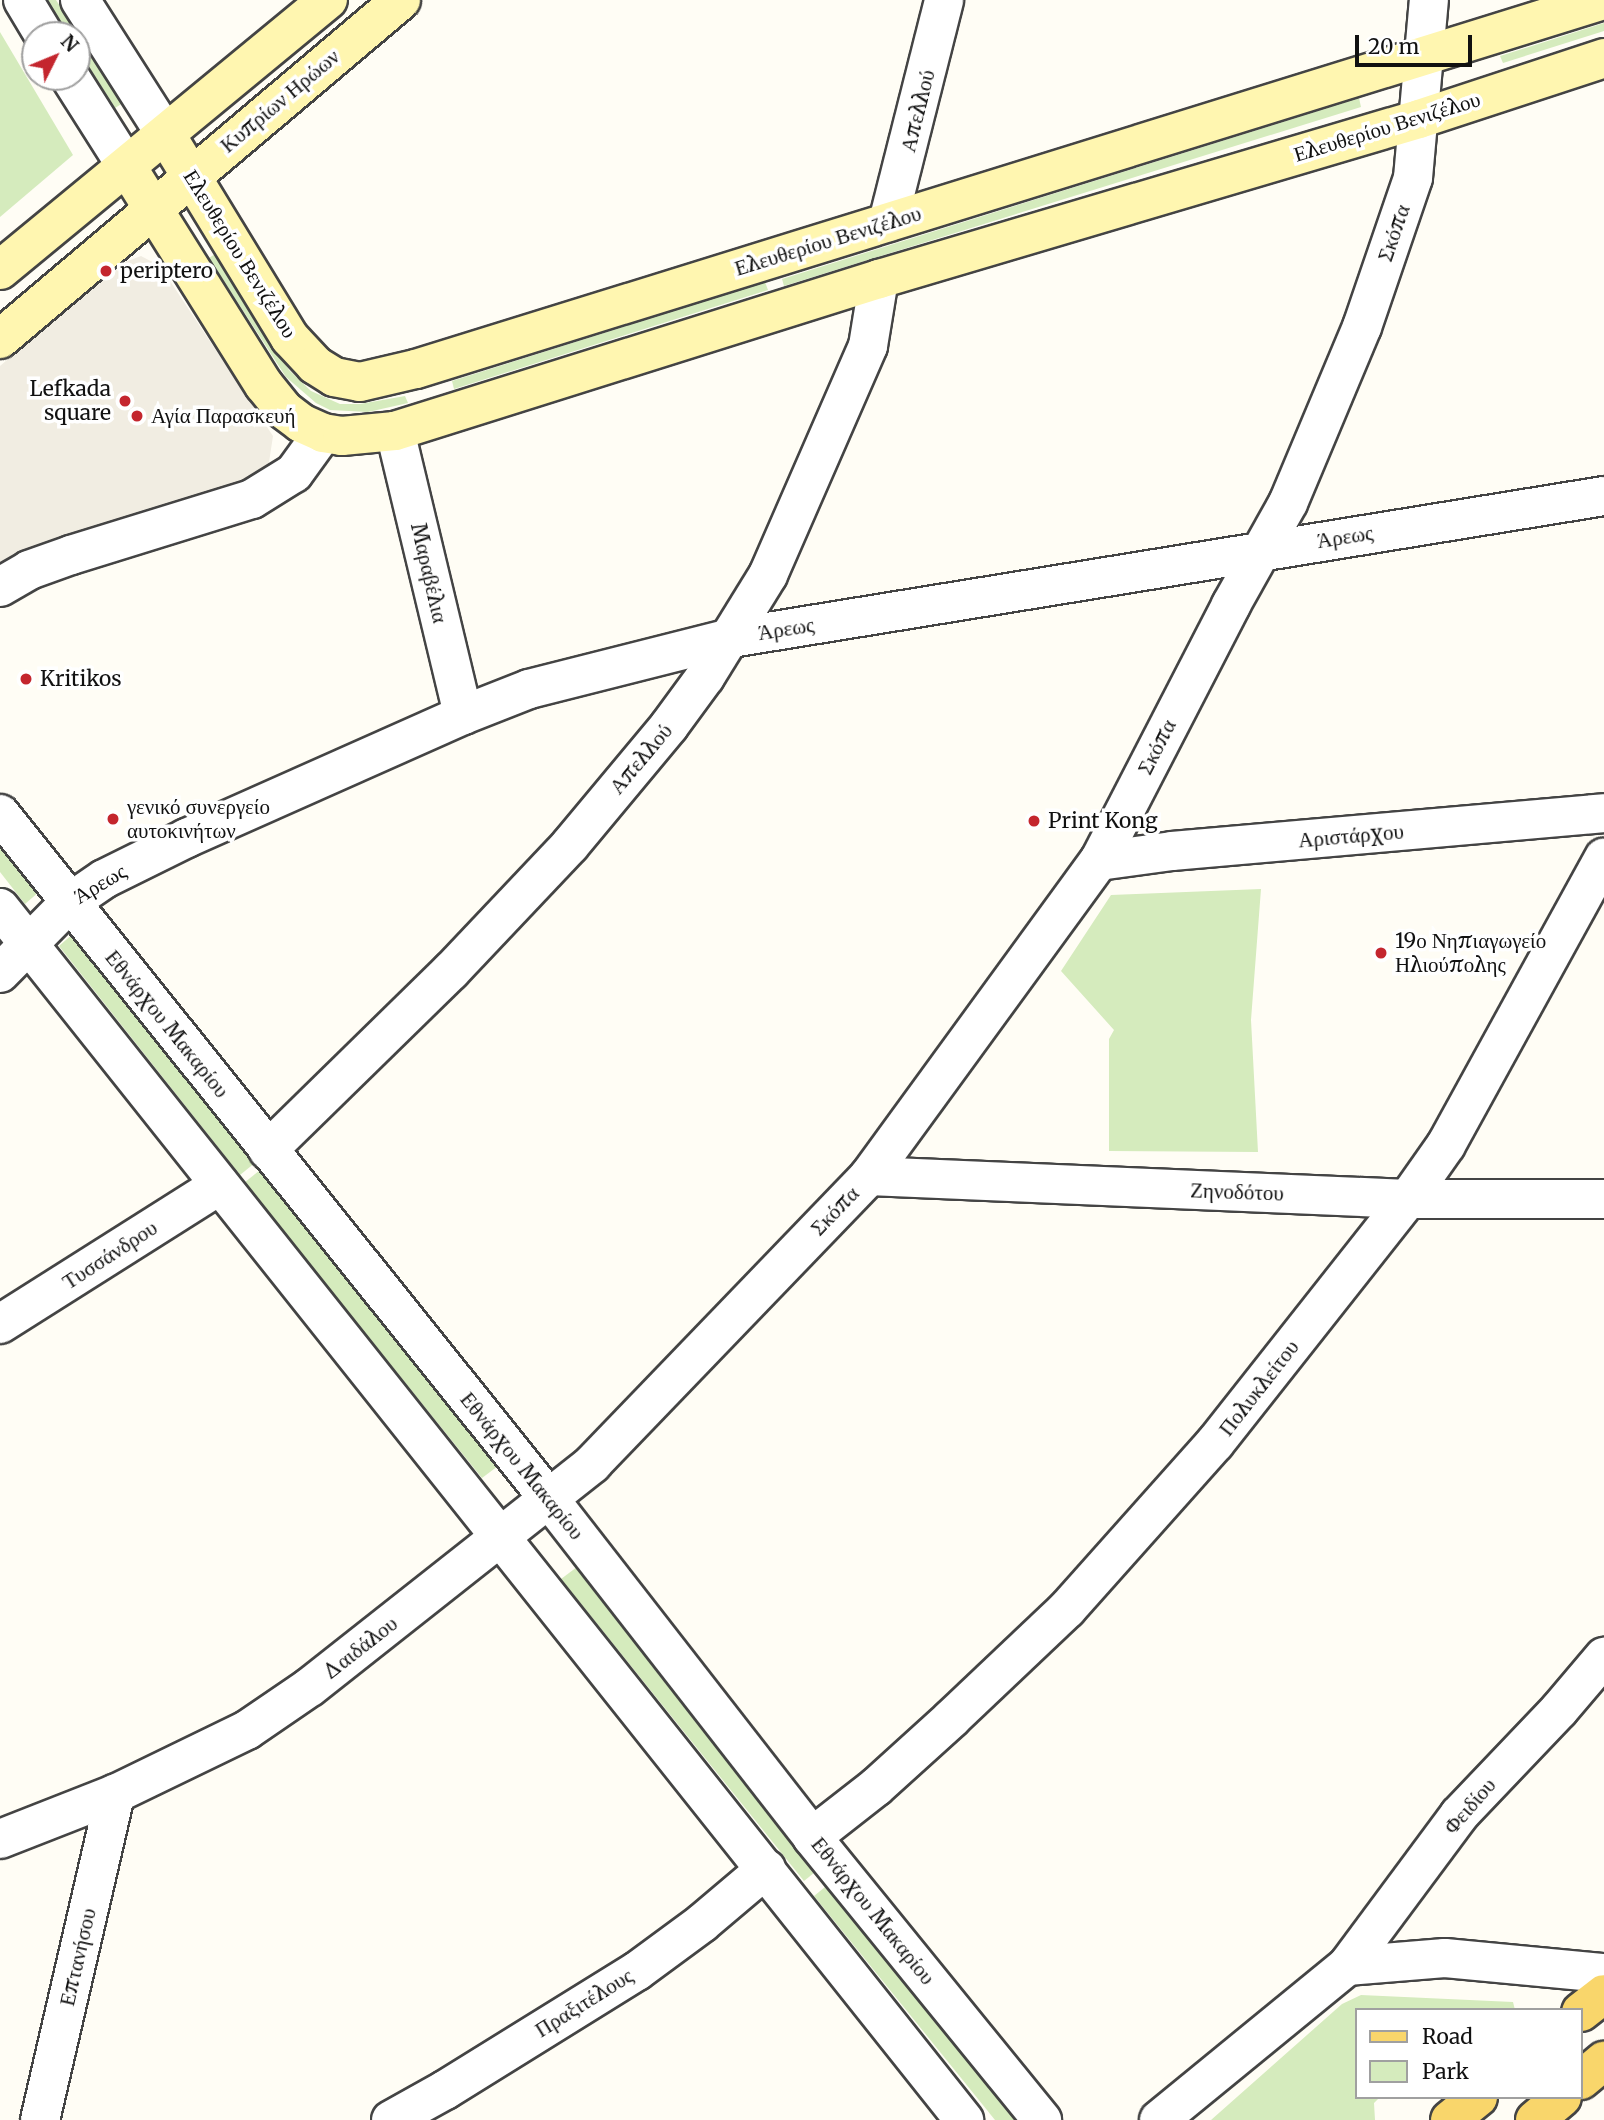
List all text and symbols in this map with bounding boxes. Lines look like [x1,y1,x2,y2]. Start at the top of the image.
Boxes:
north arrow [21,21,91,91]
scale bar [1359,21,1476,65]
text: N [56,29,84,57]
text: 20 m [1368,33,1419,60]
street label: Κυπρίων Ηρώων [215,44,345,158]
street label: Απελλού [896,67,940,155]
street label: Ελευθερίου Βενιζέλου [1291,87,1483,167]
street label: Ελευθερίου Βενιζέλου [178,165,302,343]
street label: Ελευθερίου Βενιζέλου [732,201,924,281]
street label: Σκόπα [1373,201,1415,265]
place label: periptero [120,258,213,284]
marker: periptero [98,263,114,279]
place label: Lefkada square [29,376,111,426]
marker: Lefkada square [117,393,133,409]
place label: Αγία Παρασκευή [151,403,295,429]
marker: Αγία Παρασκευή [129,408,145,424]
street label: Άρεως [1315,520,1375,554]
street label: Μαραβέλια [405,521,453,625]
street label: Άρεως [756,612,816,646]
place label: Kritikos [40,666,122,692]
marker: Kritikos [18,671,34,687]
street label: Σκόπα [1132,715,1182,779]
street label: Απελλού [604,719,678,799]
place label: γενικό συνεργείο αυτοκινήτων [127,794,270,844]
place label: Print Kong [1048,808,1158,834]
marker: γενικό συνεργείο αυτοκινήτων [105,811,121,827]
marker: Print Kong [1026,813,1042,829]
street label: Αριστάρχου [1297,819,1405,853]
street label: Άρεως [69,859,131,909]
place label: 19ο Νηπιαγωγείο Ηλιούπολης [1395,928,1546,978]
street label: Εθνάρχου Μακαρίου [100,945,234,1103]
marker: 19ο Νηπιαγωγείο Ηλιούπολης [1373,945,1389,961]
street label: Ζηνοδότου [1190,1178,1284,1206]
street label: Σκόπα [806,1181,864,1241]
street label: Τυσσάνδρου [58,1215,162,1295]
street label: Πολυκλείτου [1214,1335,1304,1441]
street label: Εθνάρχου Μακαρίου [455,1387,589,1545]
street label: Δαιδάλου [317,1611,403,1685]
street label: Φειδίου [1439,1773,1501,1839]
street label: Εθνάρχου Μακαρίου [806,1832,940,1990]
street label: Επτανήσου [55,1906,101,2008]
street label: Πραξιτέλους [531,1963,637,2043]
legend [1356,2008,1583,2099]
text: Road [1422,2023,1473,2050]
text: Park [1422,2058,1469,2085]

